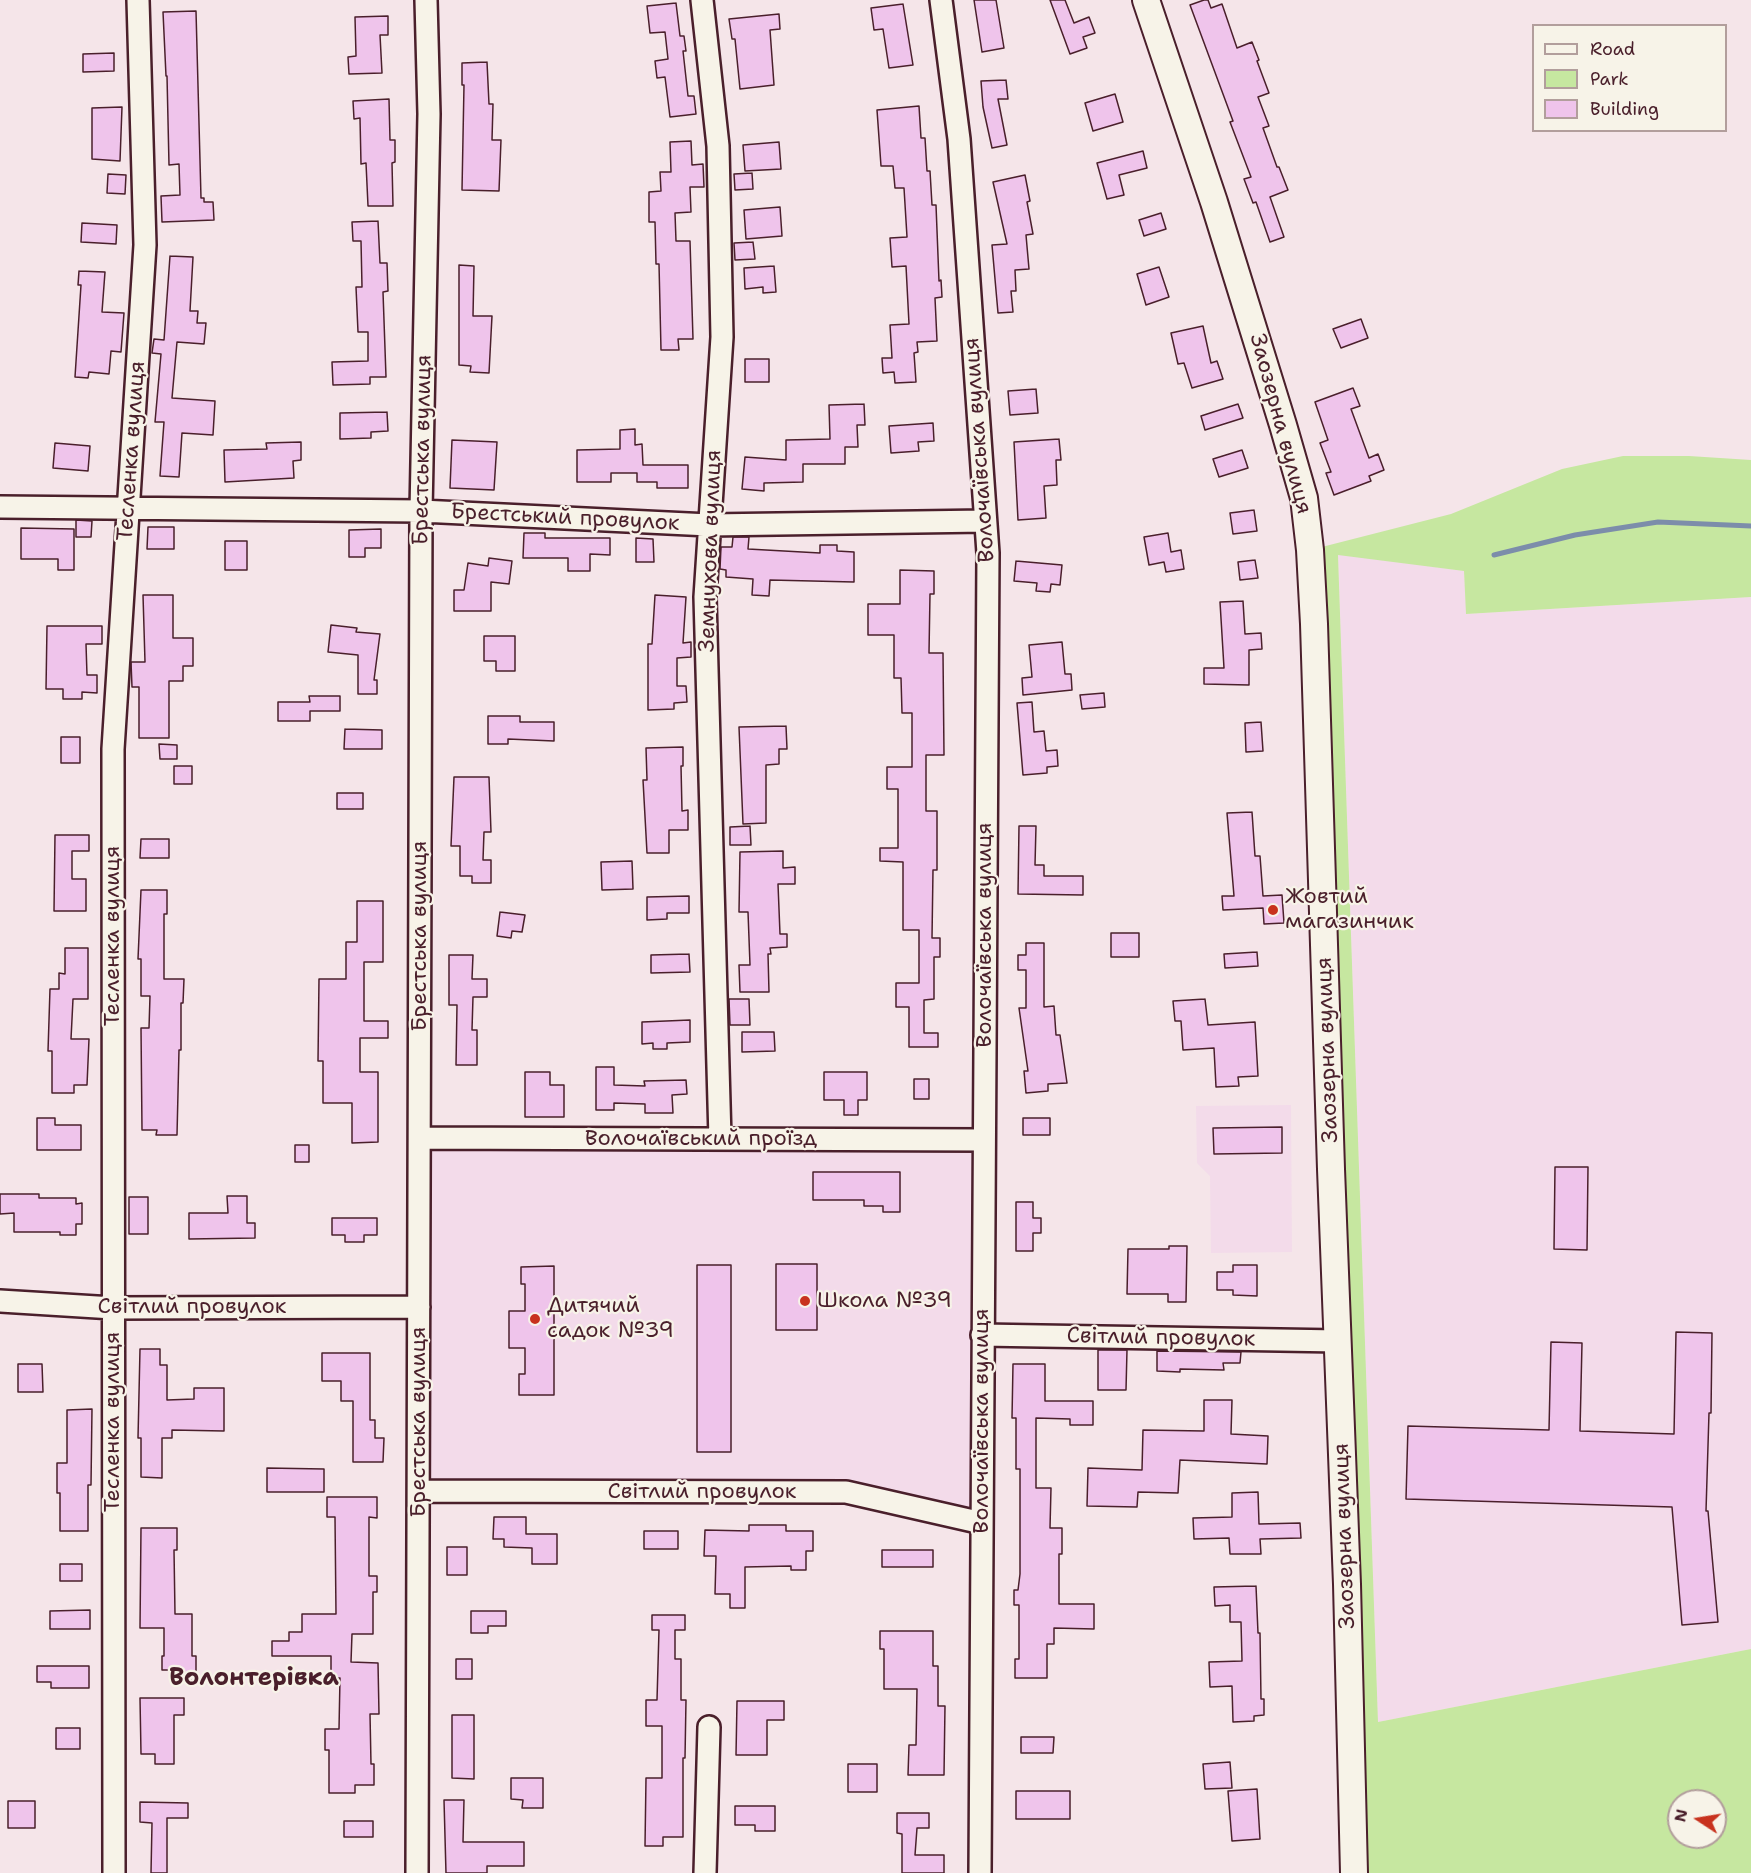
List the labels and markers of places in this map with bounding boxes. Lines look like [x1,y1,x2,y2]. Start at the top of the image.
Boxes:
place label: Жовтий магазинчик [1285,884,1414,936]
marker: Жовтий магазинчик [1266,903,1280,917]
place label: Школа №39 [817,1288,952,1314]
place label: Дитячий садок №39 [547,1293,674,1344]
marker: Школа №39 [798,1294,812,1308]
marker: Дитячий садок №39 [528,1312,542,1326]

